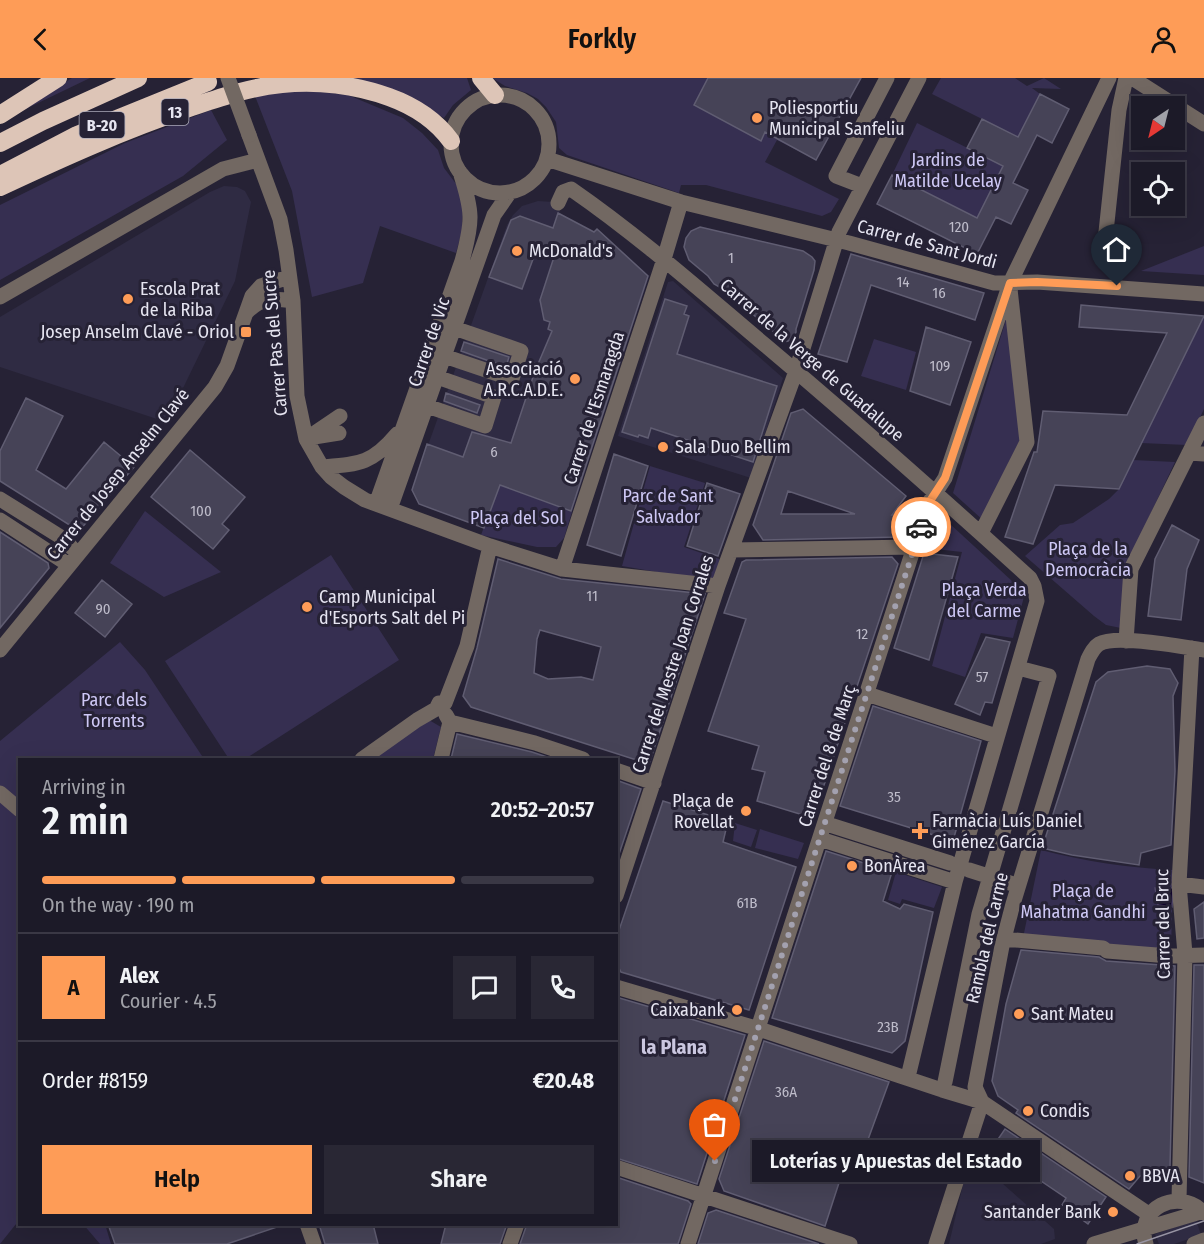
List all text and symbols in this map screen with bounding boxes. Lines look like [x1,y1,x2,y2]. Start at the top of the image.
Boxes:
icon: back [24,23,57,56]
text: Forkly [568,23,636,55]
icon: person [1147,23,1180,56]
north arrow [1131,96,1185,150]
map controls [1131,96,1185,216]
place label: Poliesportiu Municipal Sanfeliu [769,97,905,140]
road number: 13 [162,99,188,125]
marker: Poliesportiu Municipal Sanfeliu [750,111,764,125]
road number: B-20 [80,112,124,138]
park label: Jardins de Matilde Ucelay [894,149,1002,192]
button: locate [1131,162,1185,216]
street label: Carrer de Sant Jordi [855,215,999,273]
house number: 120 [949,218,969,236]
pin [1091,224,1142,286]
icon: home [1100,233,1133,266]
place label: McDonald's [529,240,613,262]
marker: McDonald's [510,244,524,258]
house number: 1 [728,249,734,267]
street label: Carrer Pas del Sucre [258,269,292,417]
house number: 14 [896,273,910,291]
street label: Carrer de la Verge de Guadalupe [715,274,909,446]
place label: Escola Prat de la Riba [140,278,220,321]
house number: 16 [932,284,946,302]
marker: Escola Prat de la Riba [121,292,135,306]
street label: Carrer de Vic [403,294,455,390]
place label: Josep Anselm Clavé - Oriol [40,321,234,343]
marker: Josep Anselm Clavé - Oriol [239,325,253,339]
street label: Carrer de l'Esmaragda [559,328,629,487]
house number: 109 [930,357,950,375]
place label: Associació A.R.C.A.D.E. [484,358,563,401]
marker: Associació A.R.C.A.D.E. [568,372,582,386]
street label: Carrer de Josep Anselm Clavé [42,384,194,564]
place label: Sala Duo Bellim [675,436,790,458]
marker: Sala Duo Bellim [656,440,670,454]
house number: 6 [490,443,498,461]
park label: Parc de Sant Salvador [623,485,714,528]
courier [891,497,951,557]
house number: 100 [190,502,212,520]
park label: Plaça del Sol [470,507,564,529]
icon: car [905,511,938,544]
park label: Plaça de la Democràcia [1045,538,1131,581]
street label: Carrer del Mestre Joan Corrales [627,552,719,776]
park label: Plaça Verda del Carme [941,579,1027,622]
place label: Camp Municipal d'Esports Salt del Pi [319,586,465,629]
house number: 11 [586,587,598,605]
house number: 90 [95,600,111,618]
marker: Camp Municipal d'Esports Salt del Pi [300,600,314,614]
house number: 12 [856,625,869,643]
house number: 57 [976,668,988,686]
street label: Carrer del 8 de Març [794,682,860,830]
park label: Parc dels Torrents [81,689,147,732]
text: Arriving in [42,775,126,799]
house number: 35 [887,788,901,806]
place label: Plaça de Rovellat [672,790,734,833]
text: 20:52–20:57 [491,796,594,823]
text: 2 min [42,798,129,844]
marker: Plaça de Rovellat [739,804,753,818]
place label: Farmàcia Luís Daniel Giménez García [932,810,1082,853]
marker: Farmàcia Luís Daniel Giménez García [913,824,927,838]
place label: BonÀrea [864,854,926,877]
marker: BonÀrea [845,859,859,873]
street label: Carrer del Bruc [1151,869,1175,979]
street label: Rambla del Carme [961,870,1013,1006]
park label: Plaça de Mahatma Gandhi [1021,880,1146,923]
text: On the way · 190 m [42,893,194,917]
house number: 61B [737,894,757,912]
button: chat [453,956,516,1019]
button: phone [531,956,594,1019]
text: Alex [120,962,159,989]
text: A [68,974,79,1001]
text: Courier · 4.5 [120,989,217,1013]
place label: Caixabank [650,999,726,1021]
marker: Caixabank [730,1003,744,1017]
place label: Sant Mateu [1031,1003,1114,1025]
marker: Sant Mateu [1012,1007,1026,1021]
house number: 23B [877,1018,899,1036]
district label: la Plana [641,1035,707,1059]
text: Order #8159 [42,1067,148,1094]
text: €20.48 [533,1067,594,1094]
house number: 36A [775,1083,797,1101]
pin [689,1099,740,1161]
place label: Condis [1040,1100,1090,1122]
marker: Condis [1021,1104,1035,1118]
icon: bag [698,1108,731,1141]
callout: Loterías y Apuestas del Estado [751,1140,1039,1182]
button: Help [42,1145,312,1214]
button: Share [324,1145,594,1214]
text: Loterías y Apuestas del Estado [770,1149,1022,1173]
place label: BBVA [1142,1165,1180,1187]
marker: BBVA [1123,1169,1137,1183]
place label: Santander Bank [984,1201,1102,1223]
marker: Santander Bank [1106,1205,1120,1219]

